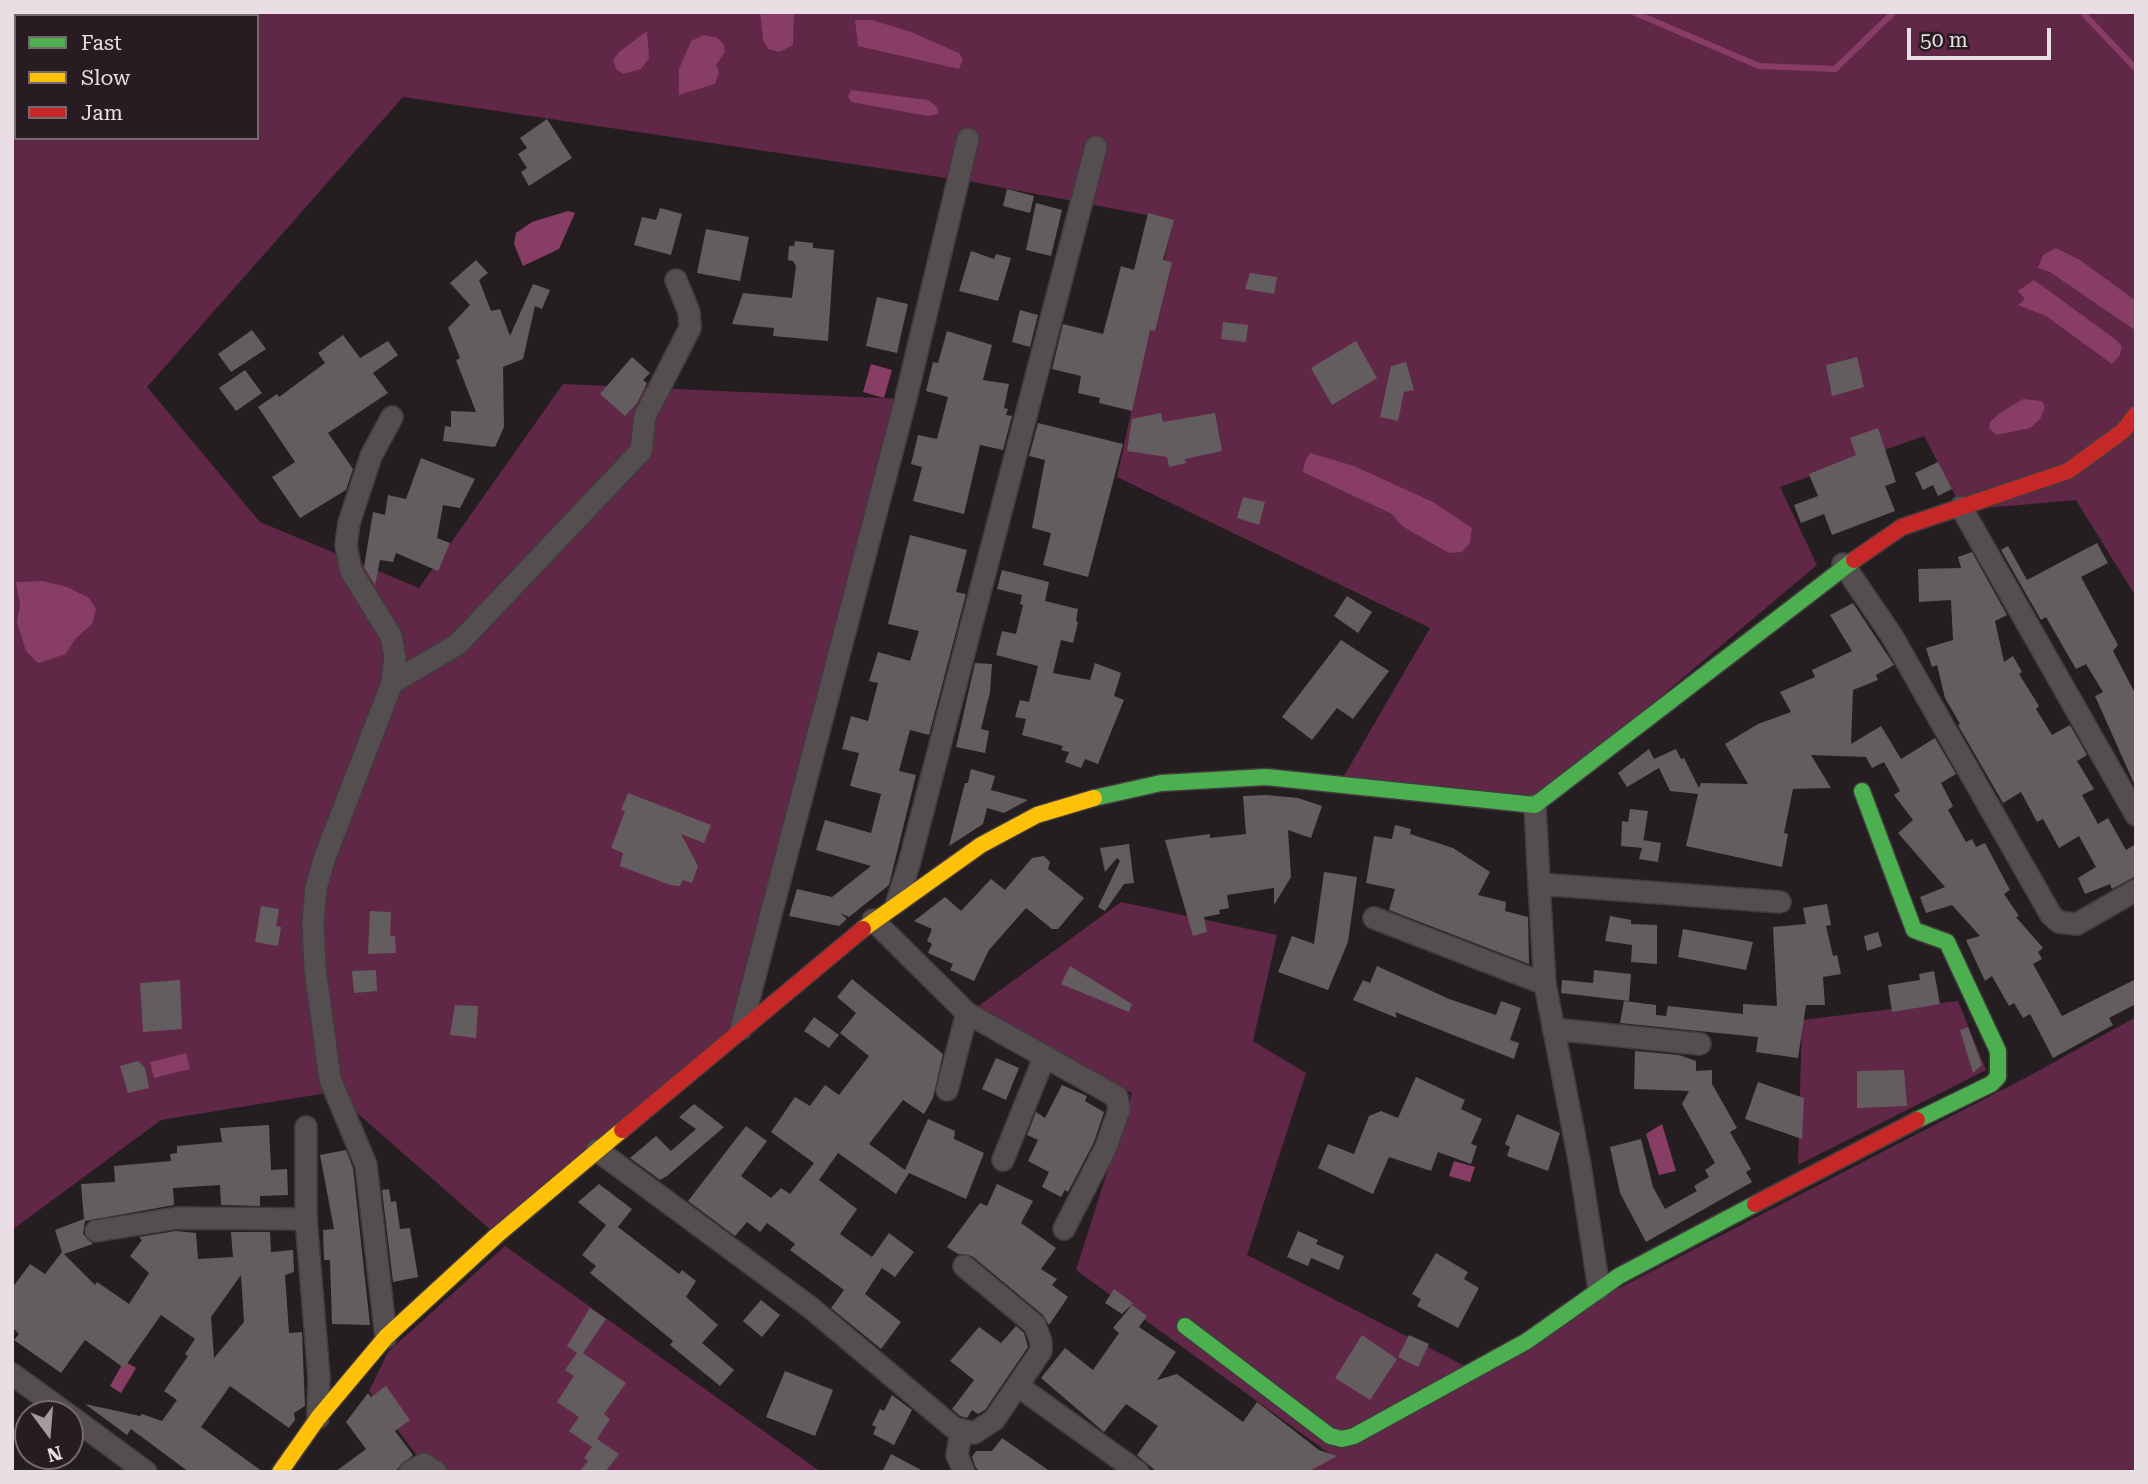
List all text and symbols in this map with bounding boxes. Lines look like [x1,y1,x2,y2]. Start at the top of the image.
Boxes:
legend [14,14,259,140]
scale bar [1910,14,2054,58]
text: 50 m [1920,28,1968,52]
text: Fast [81,31,122,55]
text: Slow [81,66,130,90]
text: Jam [81,101,123,125]
north arrow [14,1400,84,1470]
text: N [44,1441,65,1467]

